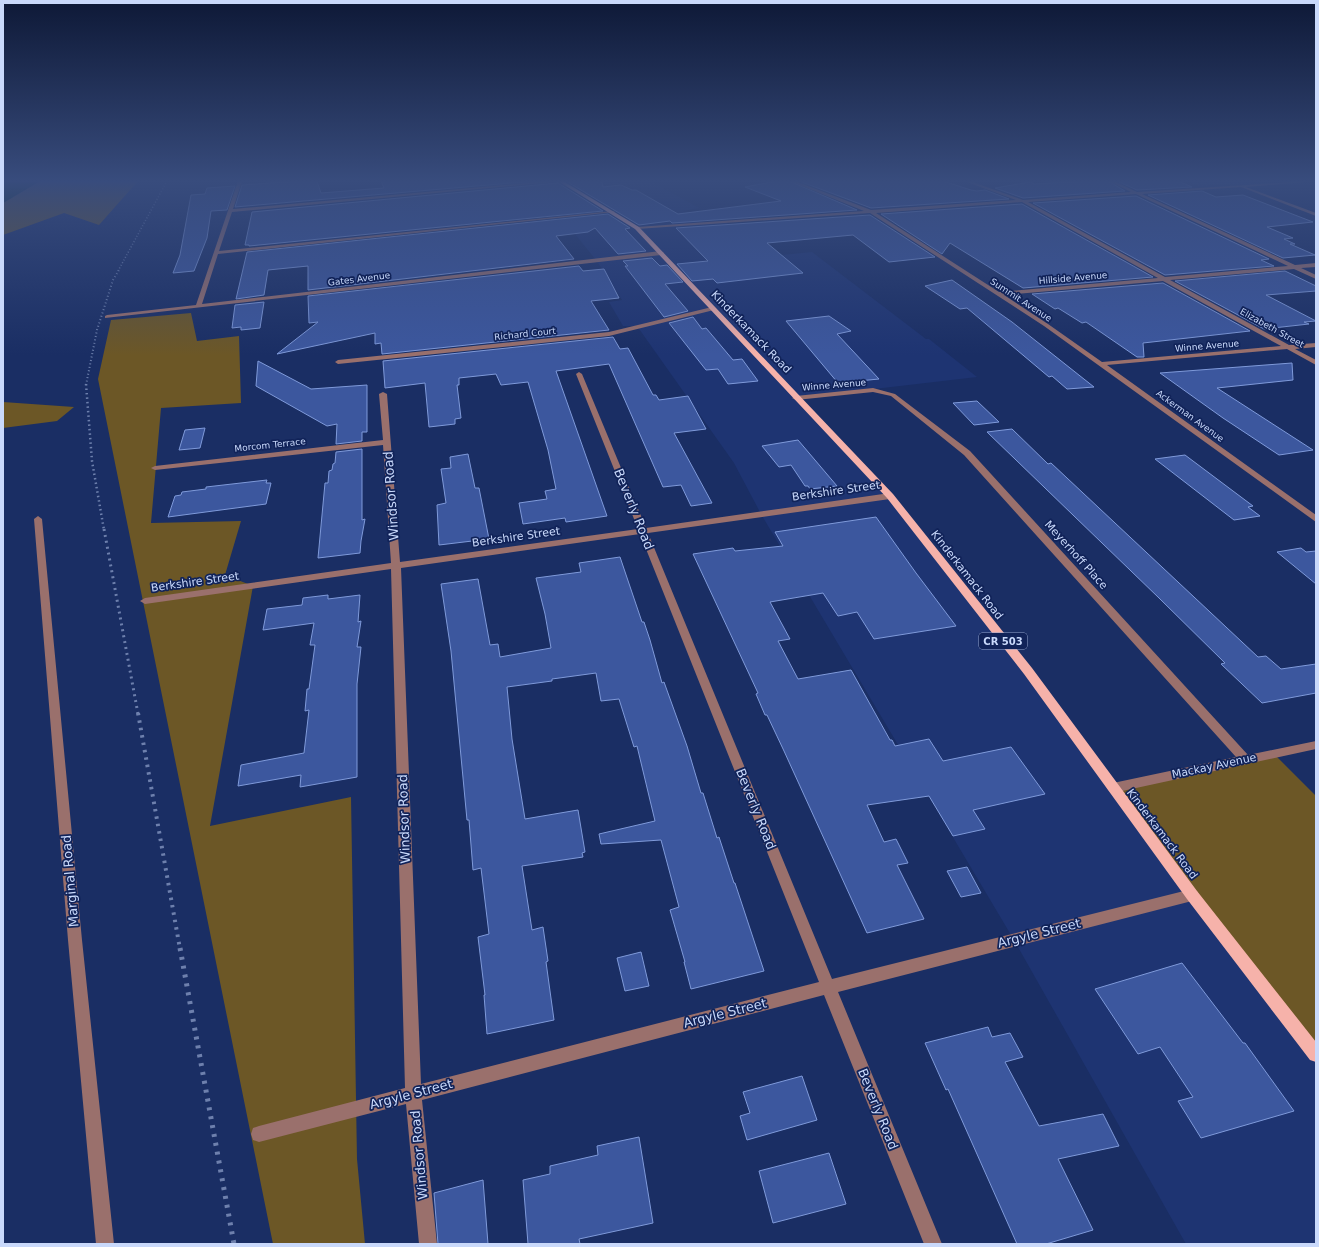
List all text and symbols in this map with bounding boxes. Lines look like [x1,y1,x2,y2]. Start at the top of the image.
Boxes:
street label: Gates Avenue [327,270,391,288]
street label: Hillside Avenue [1038,270,1108,286]
street label: Summit Avenue [988,276,1054,324]
street label: Kinderkamack Road [708,288,794,376]
street label: Elizabeth Street [1238,306,1306,350]
street label: Richard Court [494,326,557,342]
street label: Winne Avenue [1174,338,1240,354]
street label: Winne Avenue [801,377,867,393]
street label: Ackerman Avenue [1154,388,1226,444]
street label: Morcom Terrace [234,436,307,454]
street label: Windsor Road [380,451,402,541]
street label: Beverly Road [611,466,657,552]
street label: Berkshire Street [791,478,882,504]
street label: Meyerhoff Place [1042,518,1110,592]
street label: Berkshire Street [471,524,562,550]
street label: Kinderkamack Road [928,528,1006,622]
street label: Berkshire Street [150,569,241,595]
road number: CR 503 [979,633,1027,649]
street label: Mackay Avenue [1171,751,1258,781]
street label: Beverly Road [733,766,779,852]
street label: Windsor Road [395,774,413,864]
street label: Kinderkamack Road [1124,786,1200,882]
street label: Marginal Road [58,834,82,928]
street label: Argyle Street [996,915,1082,951]
street label: Argyle Street [682,995,768,1031]
street label: Beverly Road [855,1066,901,1152]
street label: Argyle Street [368,1076,454,1112]
street label: Windsor Road [408,1110,430,1200]

